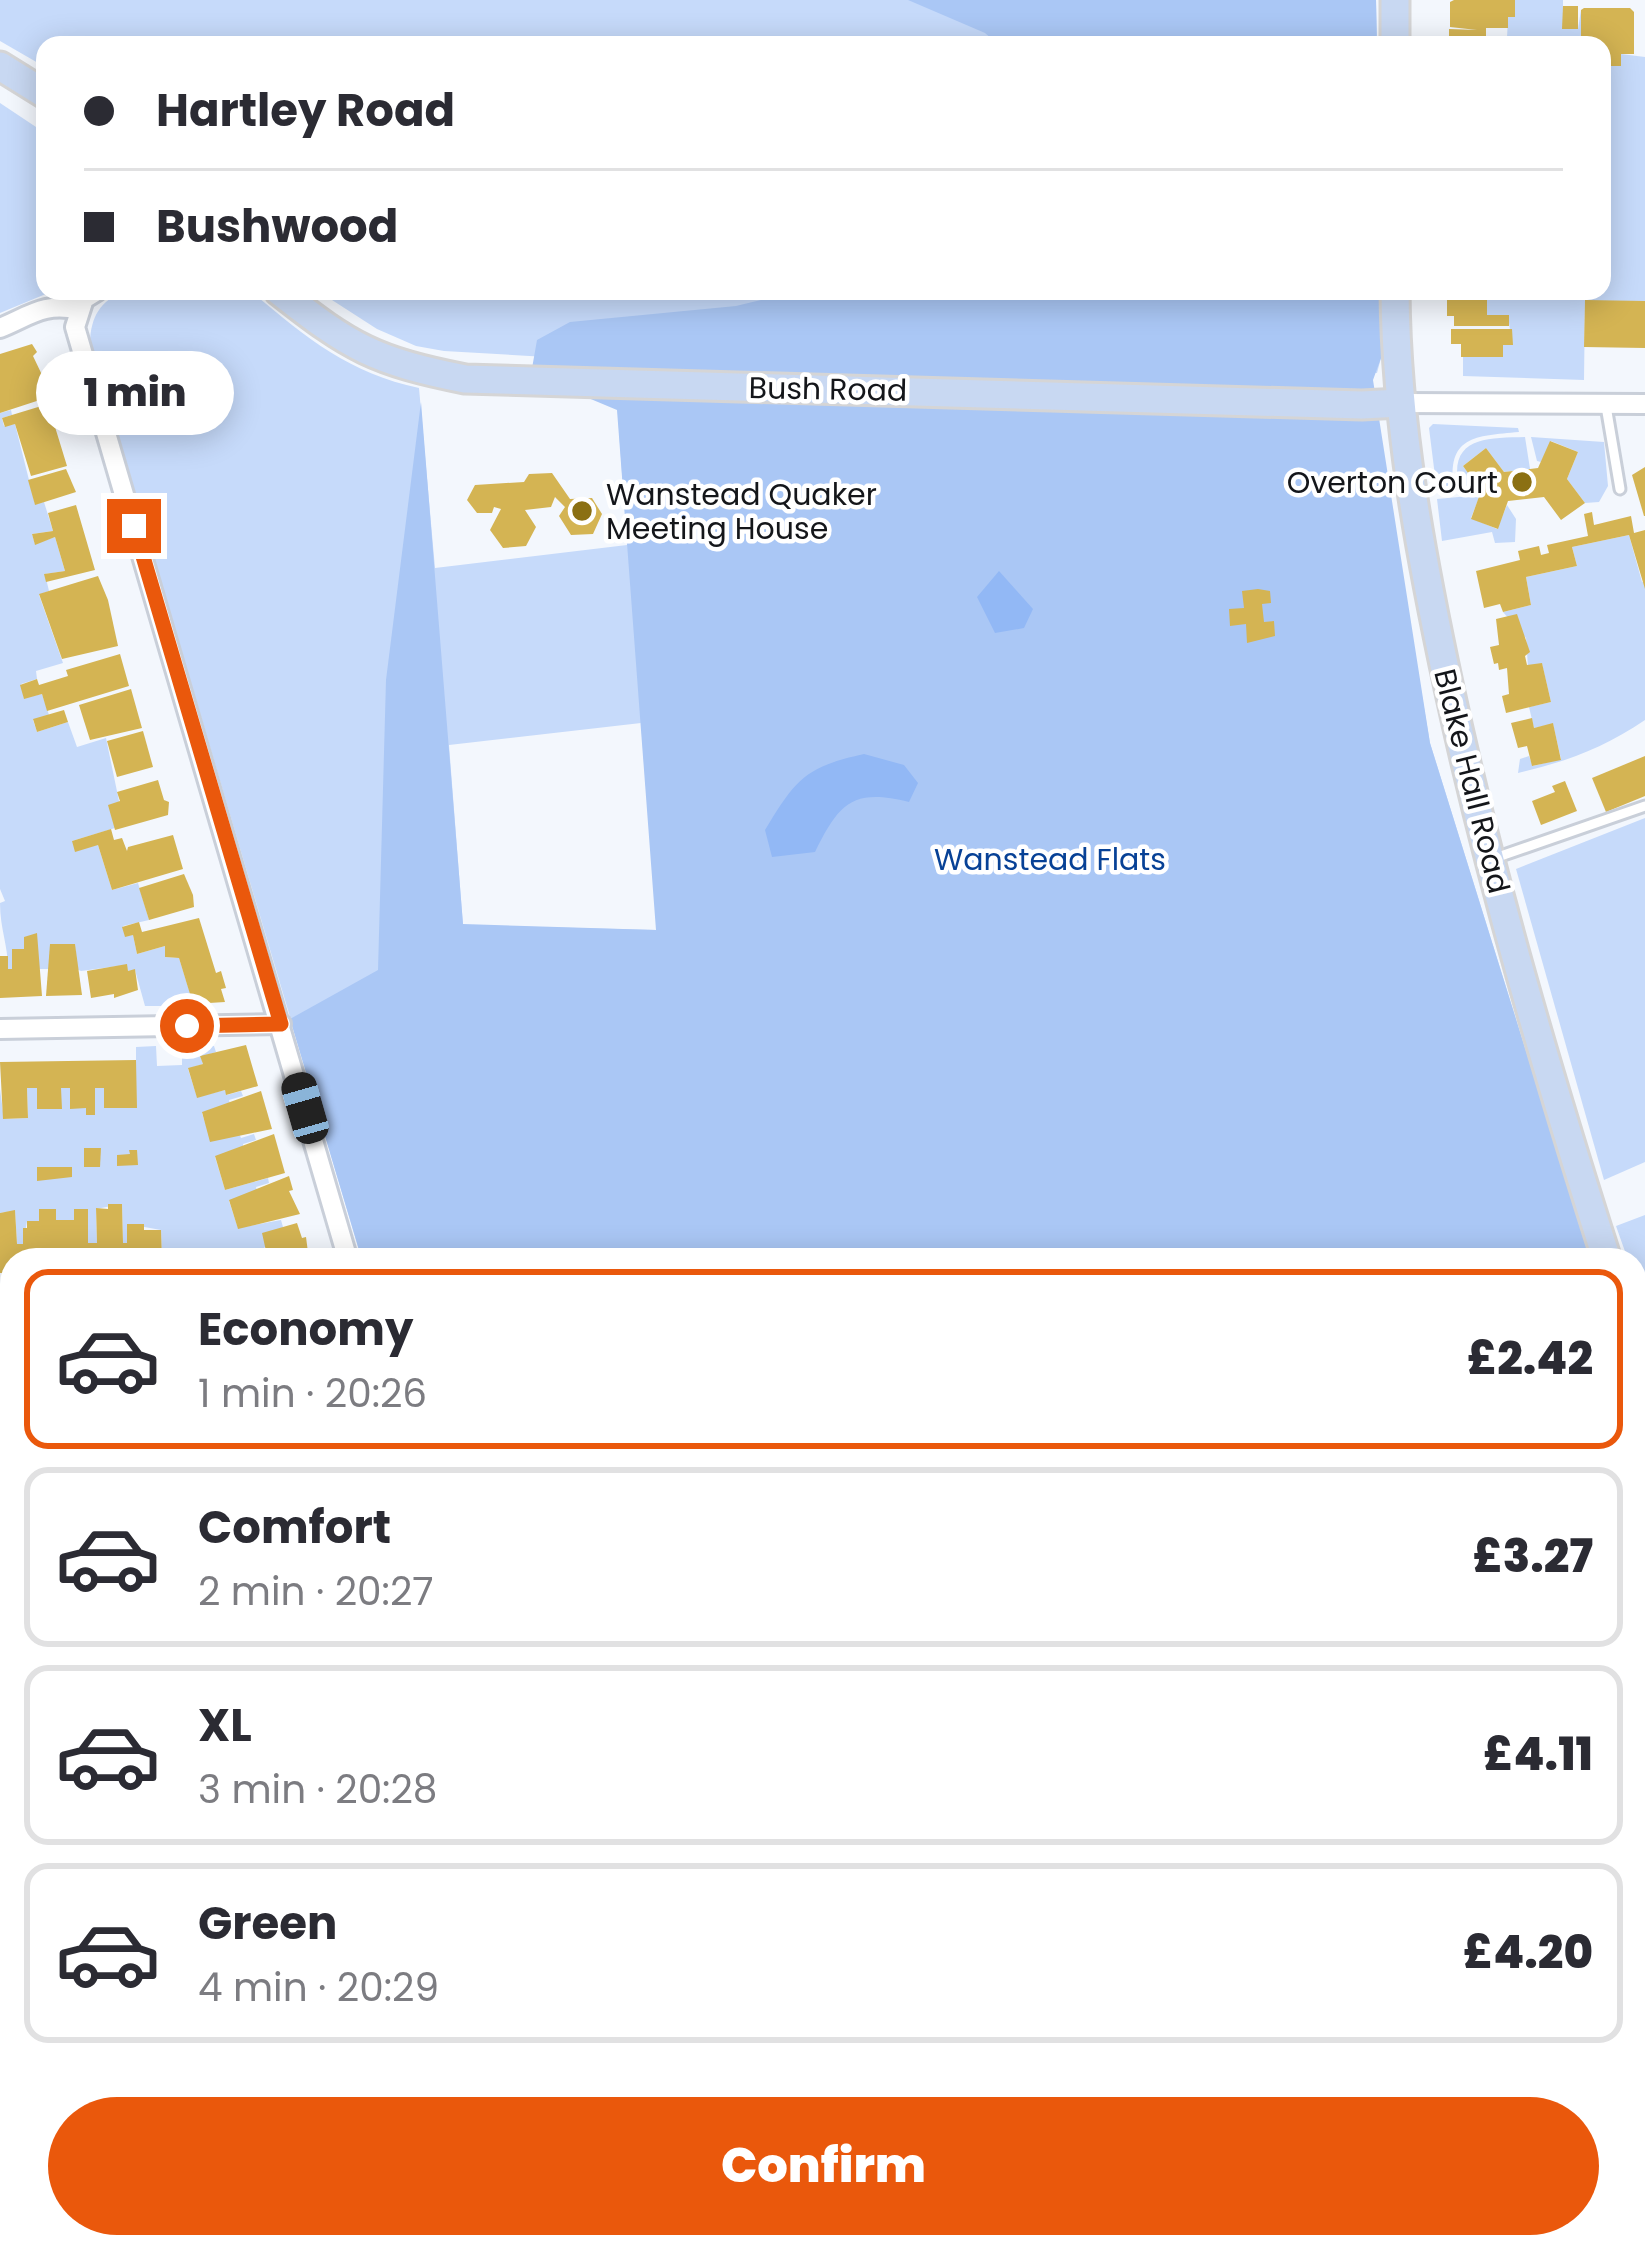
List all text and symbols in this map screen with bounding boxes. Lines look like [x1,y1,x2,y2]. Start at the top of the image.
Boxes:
text: Hartley Road [156,79,455,142]
text: Bushwood [156,195,398,258]
callout: 1 min [35,352,233,436]
text: 1 min [84,365,186,420]
street label: Bush Road [748,366,908,412]
place label: Overton Court [1287,461,1498,504]
marker: Overton Court [1509,469,1535,495]
place label: Wanstead Quaker Meeting House [606,473,877,550]
marker: Wanstead Quaker Meeting House [569,498,595,524]
route end [107,499,161,553]
street label: Blake Hall Road [1423,664,1521,898]
park label: Wanstead Flats [934,838,1166,881]
route start [160,999,214,1053]
car [278,1068,332,1148]
text: Economy [198,1298,413,1361]
icon: car [54,1305,162,1413]
text: £2.42 [1467,1327,1593,1390]
text: 1 min · 20:26 [198,1366,427,1421]
text: Comfort [198,1496,391,1559]
icon: car [54,1503,162,1611]
text: £3.27 [1473,1525,1593,1588]
text: 2 min · 20:27 [198,1564,434,1619]
text: XL [198,1694,252,1757]
icon: car [54,1701,162,1809]
text: £4.11 [1483,1723,1593,1786]
text: 3 min · 20:28 [198,1762,437,1817]
text: Green [198,1892,337,1955]
icon: car [54,1899,162,2007]
text: £4.20 [1463,1921,1593,1984]
text: 4 min · 20:29 [198,1960,439,2015]
button: Confirm [48,2097,1599,2235]

